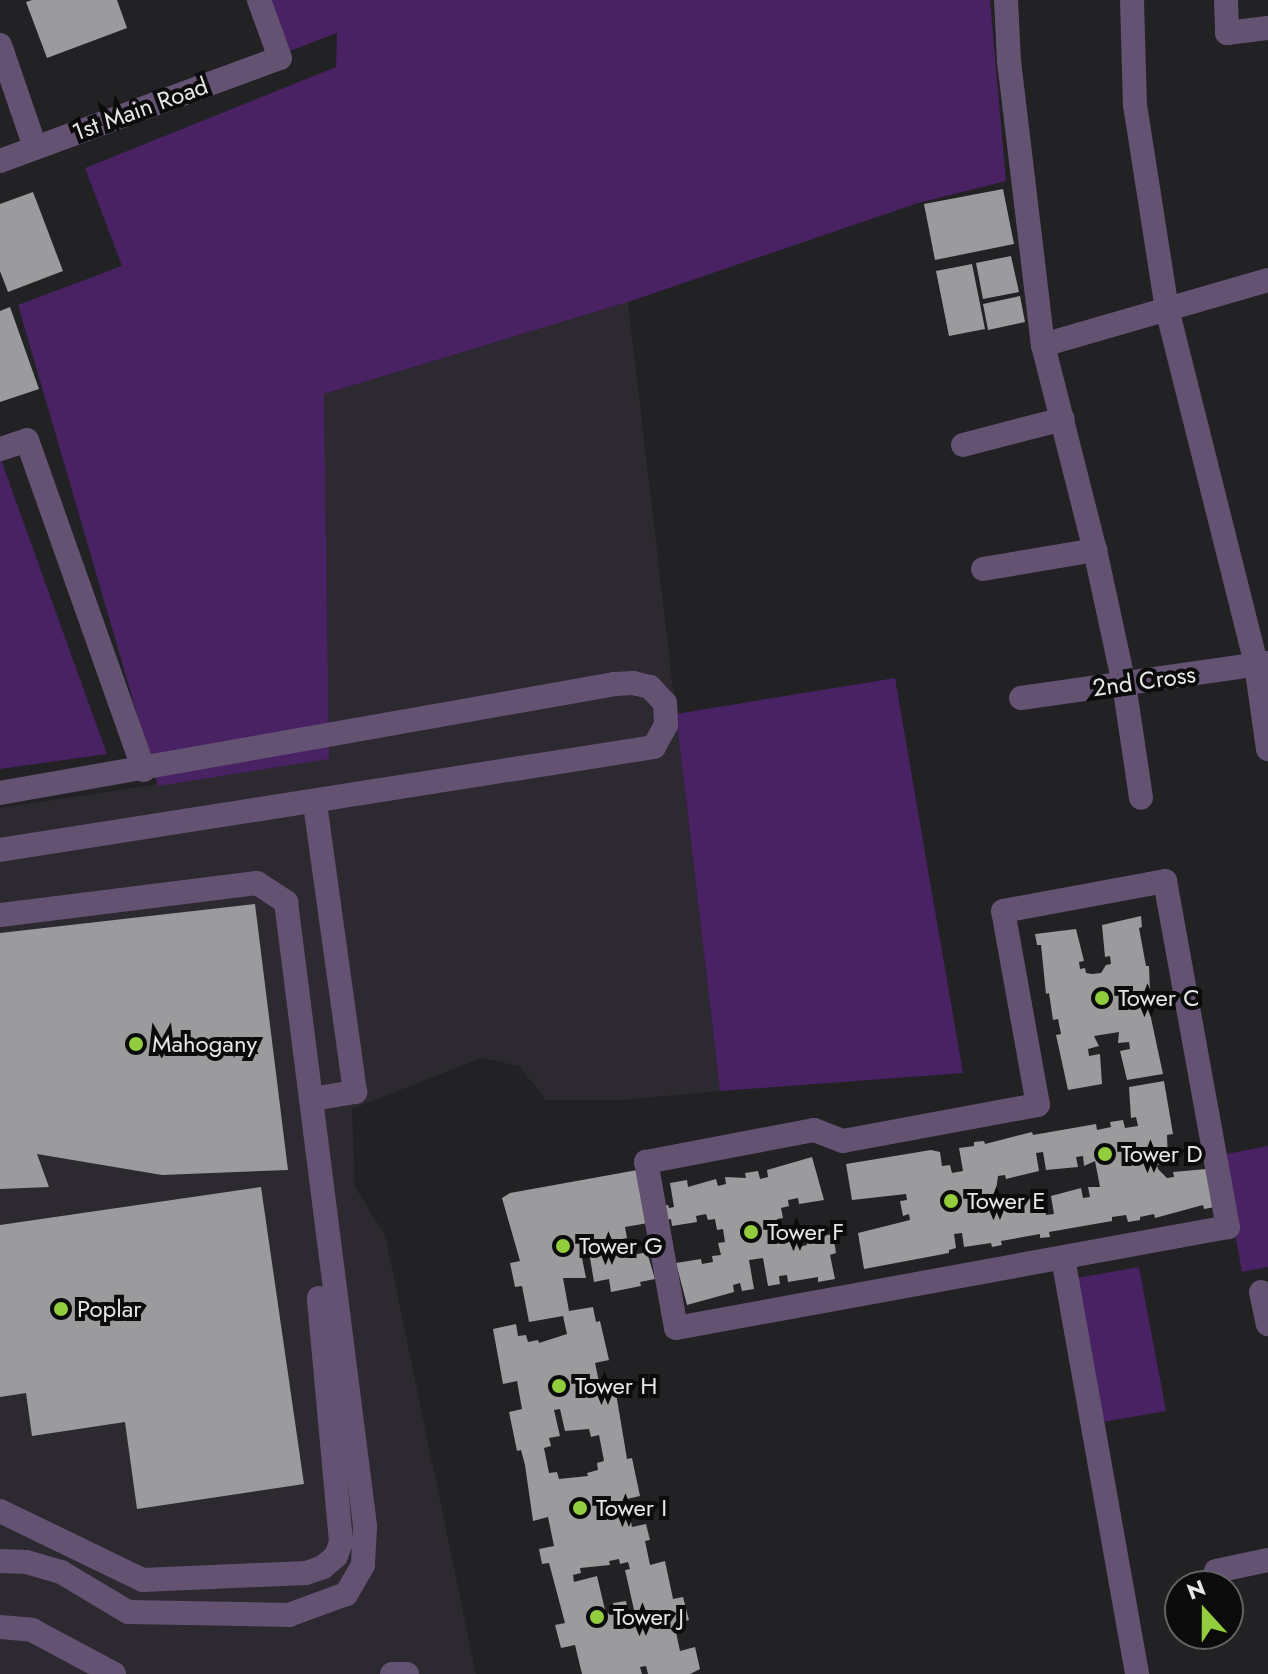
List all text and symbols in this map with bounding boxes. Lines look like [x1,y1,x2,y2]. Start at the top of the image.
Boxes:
street label: 1st Main Road [68,71,212,147]
street label: 2nd Cross [1091,660,1197,702]
place label: Tower C [1118,984,1200,1012]
marker: Tower C [1093,989,1111,1007]
place label: Mahogany [152,1030,257,1058]
marker: Mahogany [127,1035,145,1053]
place label: Tower D [1121,1140,1203,1168]
marker: Tower D [1096,1145,1114,1163]
place label: Tower E [967,1187,1045,1215]
marker: Tower E [942,1192,960,1210]
place label: Tower F [767,1218,844,1246]
marker: Tower F [742,1223,760,1241]
place label: Tower G [579,1232,663,1260]
marker: Tower G [554,1237,572,1255]
place label: Poplar [77,1295,142,1323]
marker: Poplar [52,1300,70,1318]
place label: Tower H [575,1372,657,1400]
marker: Tower H [550,1377,568,1395]
place label: Tower I [596,1494,667,1522]
marker: Tower I [571,1499,589,1517]
north arrow [1164,1570,1244,1650]
text: N [1182,1571,1210,1608]
place label: Tower J [613,1603,684,1631]
marker: Tower J [588,1608,606,1626]

